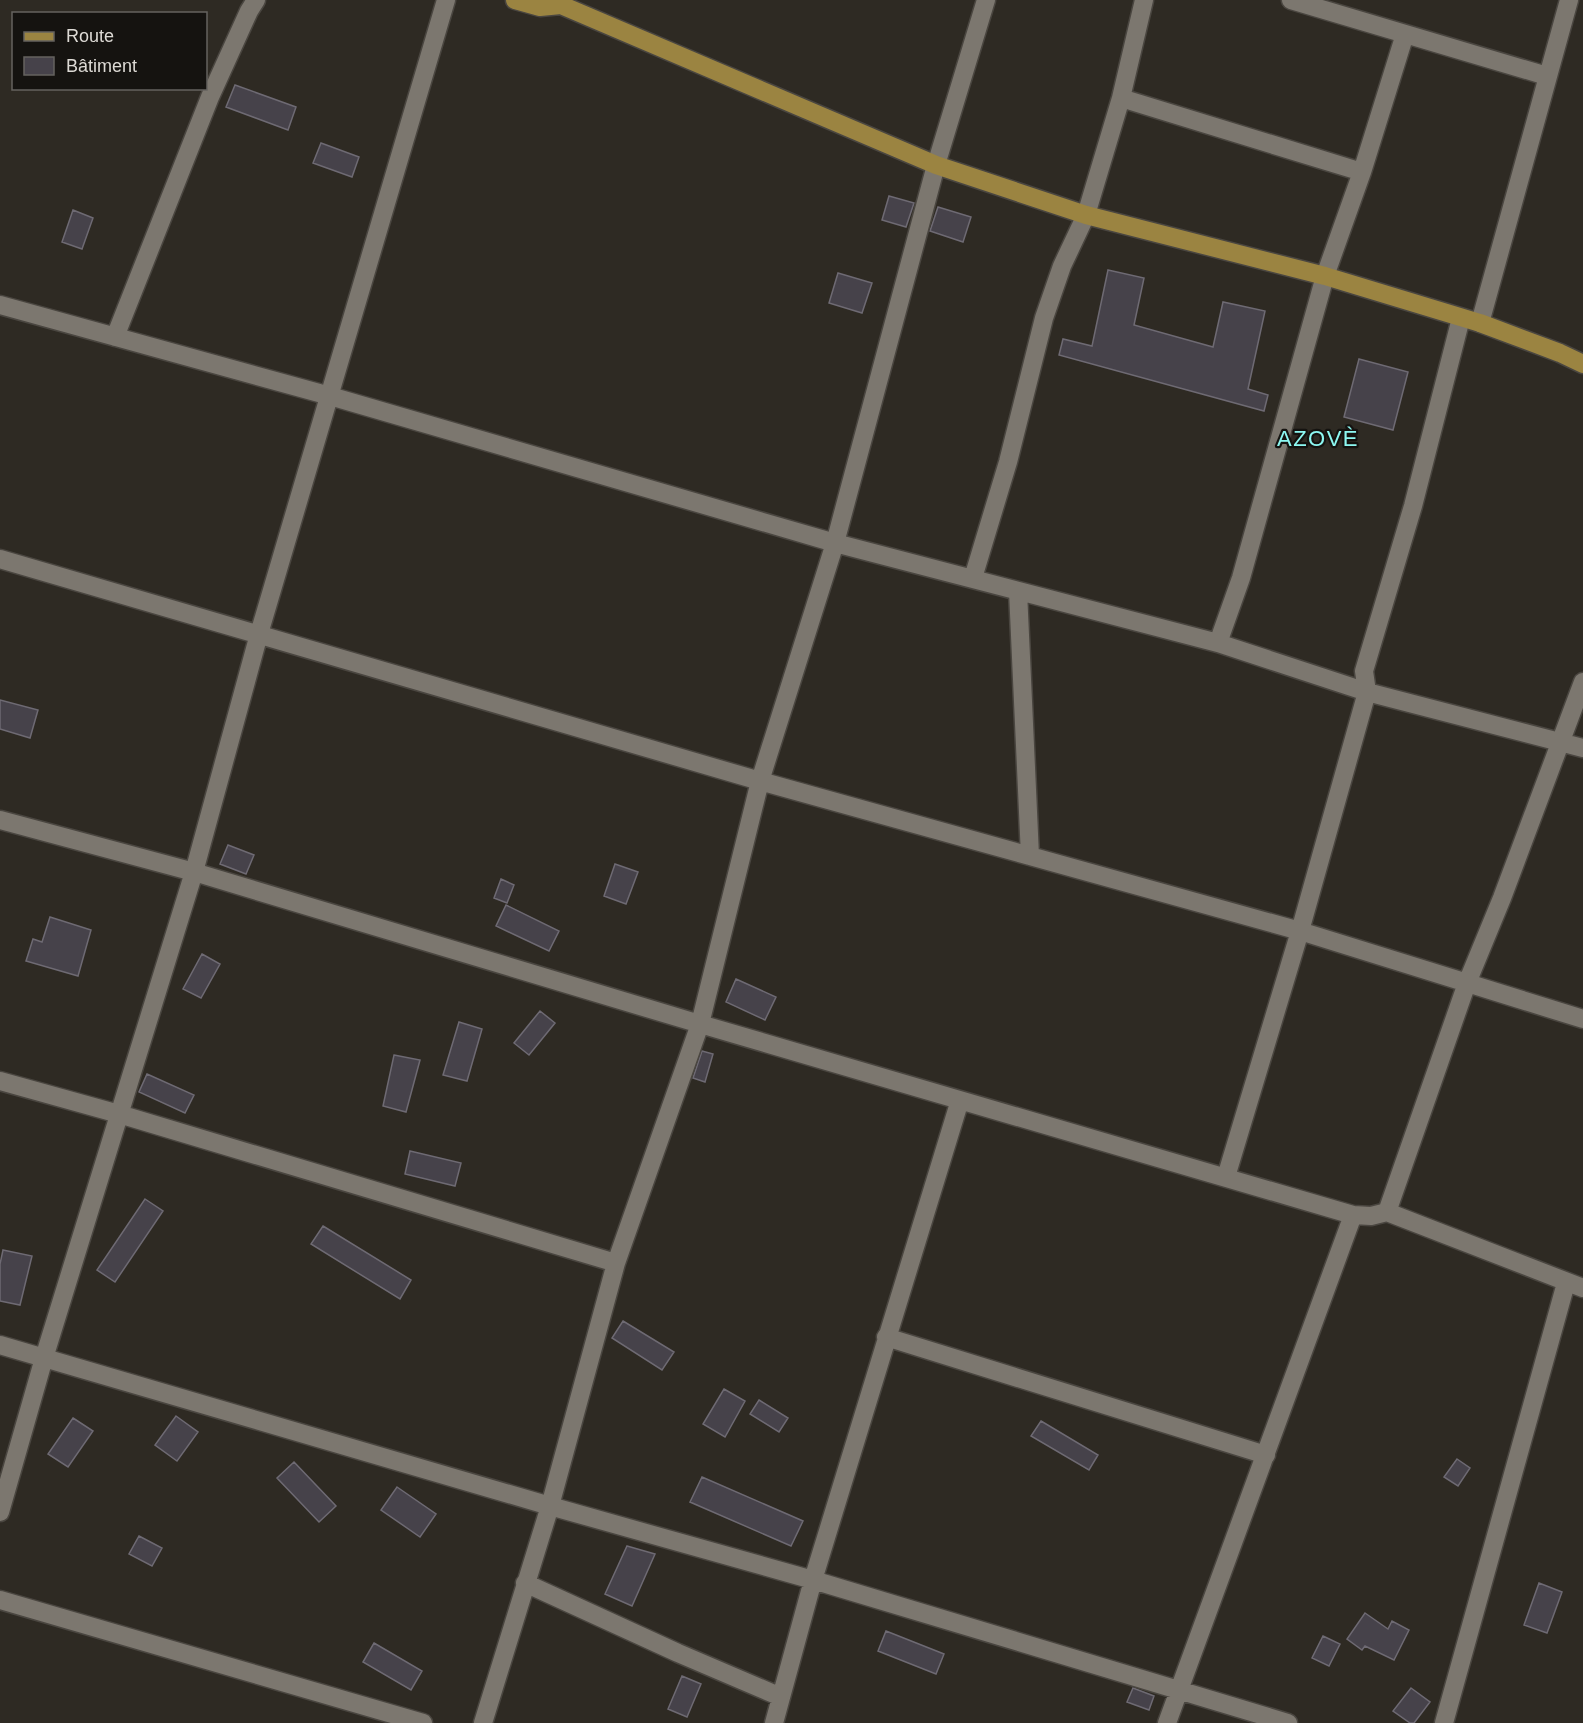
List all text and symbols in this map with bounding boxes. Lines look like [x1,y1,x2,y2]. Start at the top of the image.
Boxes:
legend [12,12,207,90]
text: Route [66,26,114,46]
text: Bâtiment [66,56,137,76]
district label: AZOVÈ [1277,426,1359,451]

